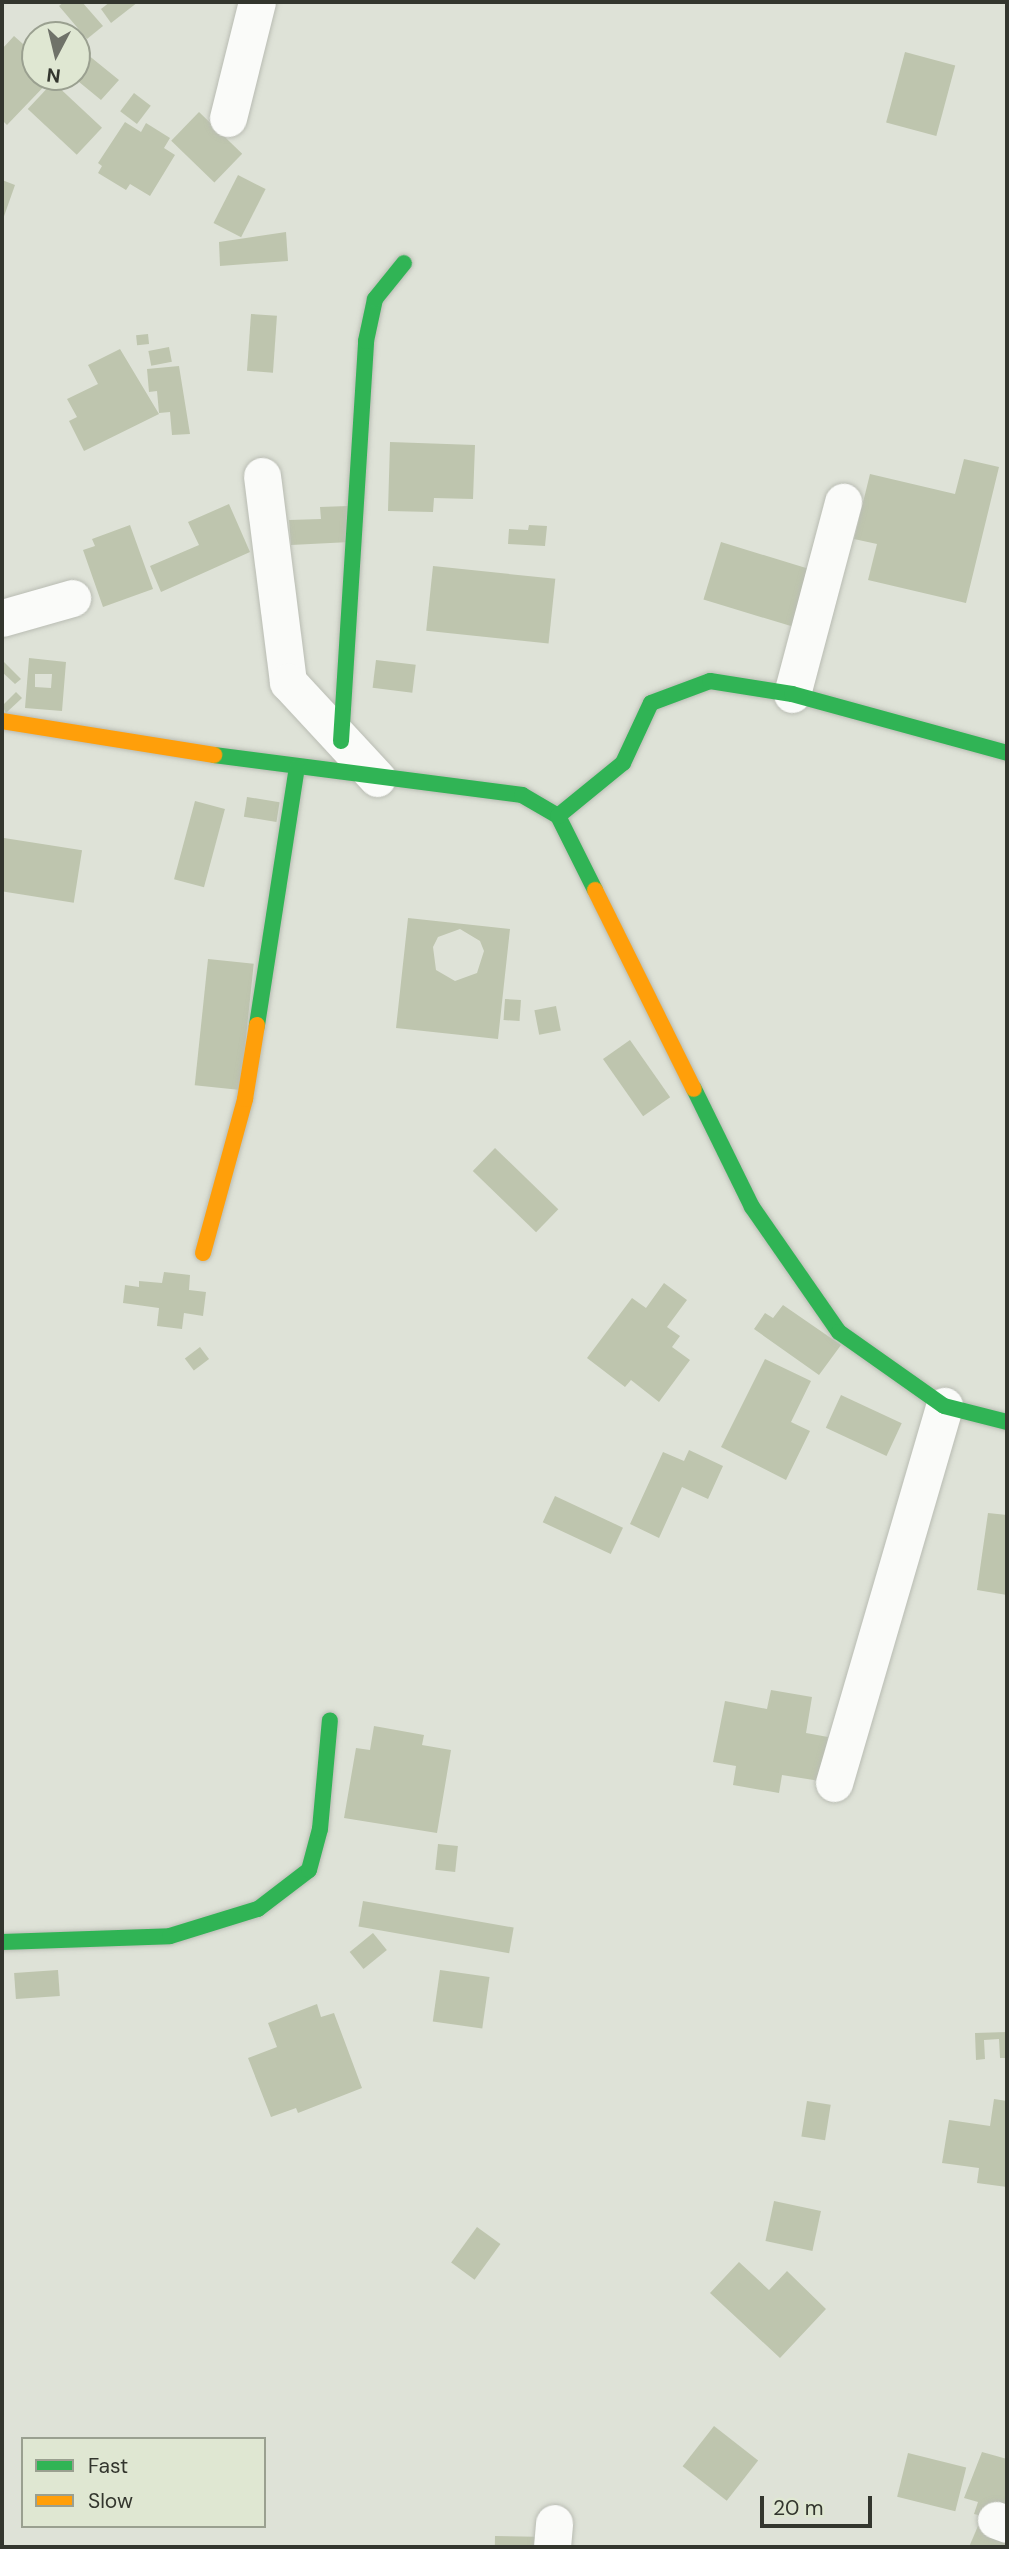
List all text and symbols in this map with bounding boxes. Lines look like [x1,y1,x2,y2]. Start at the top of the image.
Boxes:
north arrow [21,21,91,91]
text: N [45,62,62,89]
legend [21,2437,266,2528]
text: Fast [88,2452,128,2480]
scale bar [764,2482,876,2526]
text: Slow [88,2487,133,2515]
text: 20 m [773,2494,824,2522]

